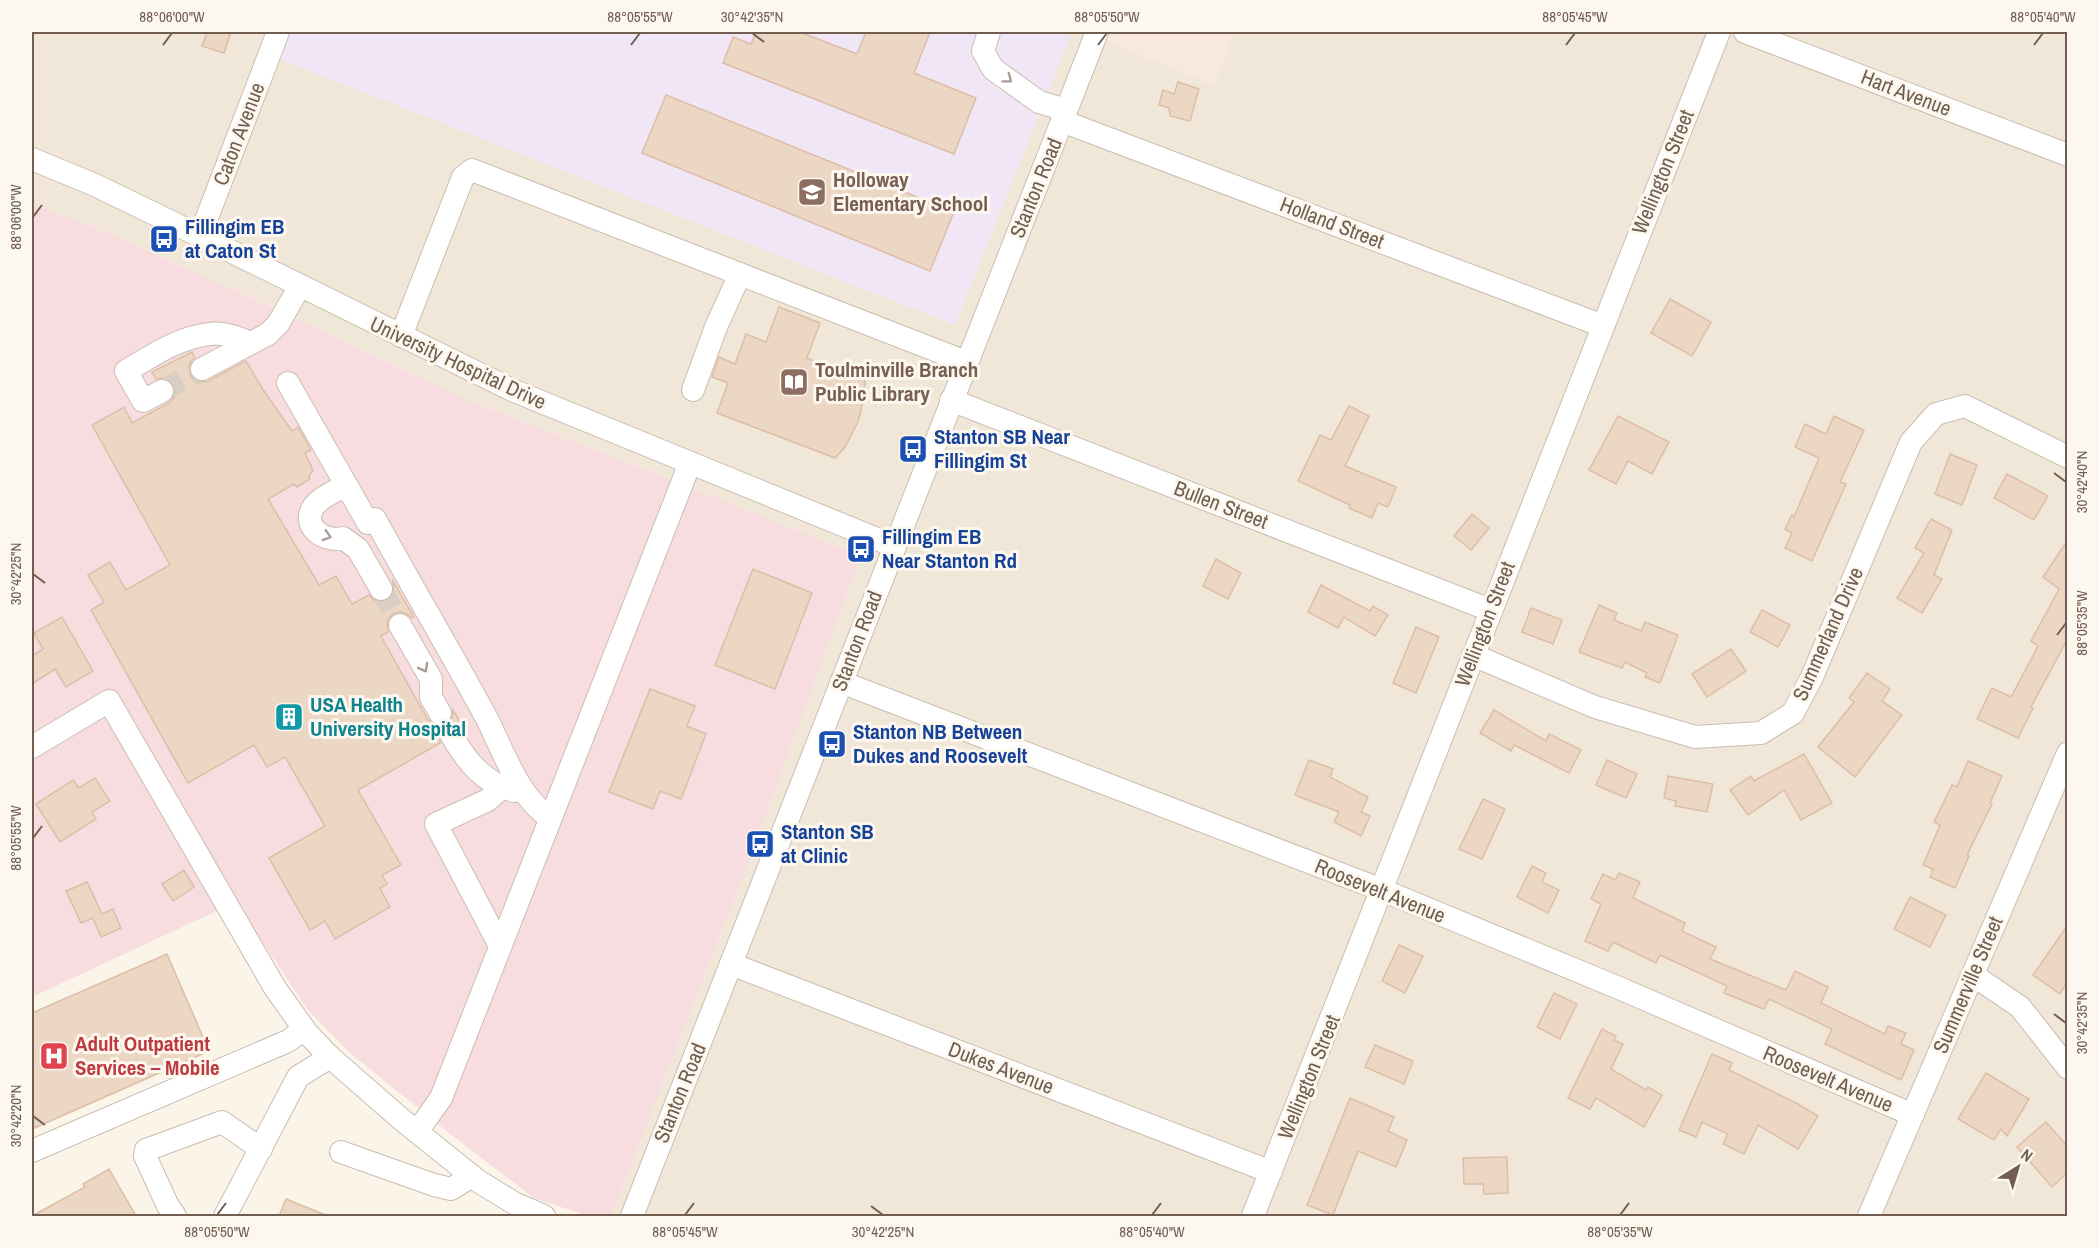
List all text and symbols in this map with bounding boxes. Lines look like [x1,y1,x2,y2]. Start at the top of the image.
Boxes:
text: 88°06'00"W [139,6,205,27]
text: 88°05'55"W [607,6,673,27]
text: 30°42'35"N [721,6,783,27]
text: 88°05'50"W [1074,6,1140,27]
text: 88°05'45"W [1542,6,1608,27]
text: 88°05'40"W [2010,6,2076,27]
street label: Hart Avenue [1857,62,1955,123]
one-way arrow [1001,72,1012,83]
street label: Caton Avenue [206,78,271,189]
street label: Wellington Street [1624,105,1701,238]
street label: Stanton Road [1002,134,1069,242]
place label: Holloway Elementary School [833,165,988,218]
school or university icon: Holloway Elementary School [796,176,828,208]
text: 88°06'00"W [5,184,26,250]
street label: Holland Street [1276,189,1389,256]
place label: Fillingim EB at Caton St [185,212,285,265]
bus stop icon: Fillingim EB at Caton St [148,223,180,255]
street label: University Hospital Drive [365,309,551,416]
place label: Toulminville Branch Public Library [815,355,978,408]
library icon: Toulminville Branch Public Library [778,366,810,398]
place label: Stanton SB Near Fillingim St [934,422,1070,475]
bus stop icon: Stanton SB Near Fillingim St [897,433,929,465]
text: 30°42'40"N [2071,451,2092,513]
street label: Bullen Street [1170,473,1273,536]
place label: Fillingim EB Near Stanton Rd [882,522,1017,575]
one-way arrow [322,529,332,542]
bus stop icon: Fillingim EB Near Stanton Rd [845,533,877,565]
text: 30°42'25"N [5,543,26,605]
street label: Wellington Street [1447,557,1522,691]
street label: Summerland Drive [1785,562,1870,705]
street label: Stanton Road [824,586,889,695]
text: 88°05'35"W [2071,590,2092,656]
one-way arrow [417,662,429,672]
place label: USA Health University Hospital [310,690,466,743]
building icon: USA Health University Hospital [273,701,305,733]
place label: Stanton NB Between Dukes and Roosevelt [853,717,1027,770]
bus stop icon: Stanton NB Between Dukes and Roosevelt [816,728,848,760]
text: 88°05'55"W [5,805,26,871]
place label: Stanton SB at Clinic [781,817,874,870]
bus stop icon: Stanton SB at Clinic [744,828,776,860]
street label: Roosevelt Avenue [1311,851,1450,930]
street label: Summerville Street [1926,912,2010,1058]
text: 30°42'35"N [2071,992,2092,1054]
street label: Wellington Street [1270,1010,1347,1143]
place label: Adult Outpatient Services – Mobile [75,1029,220,1082]
street label: Dukes Avenue [944,1034,1058,1101]
street label: Roosevelt Avenue [1759,1038,1898,1119]
street label: Stanton Road [646,1039,713,1147]
hospital icon: Adult Outpatient Services – Mobile [38,1040,70,1072]
text: 30°42'20"N [5,1085,26,1147]
north arrow [1988,1137,2048,1197]
text: N [2017,1143,2037,1167]
text: 88°05'50"W [184,1221,250,1242]
text: 88°05'45"W [652,1221,718,1242]
text: 30°42'25"N [852,1221,914,1242]
text: 88°05'40"W [1119,1221,1185,1242]
text: 88°05'35"W [1587,1221,1653,1242]

